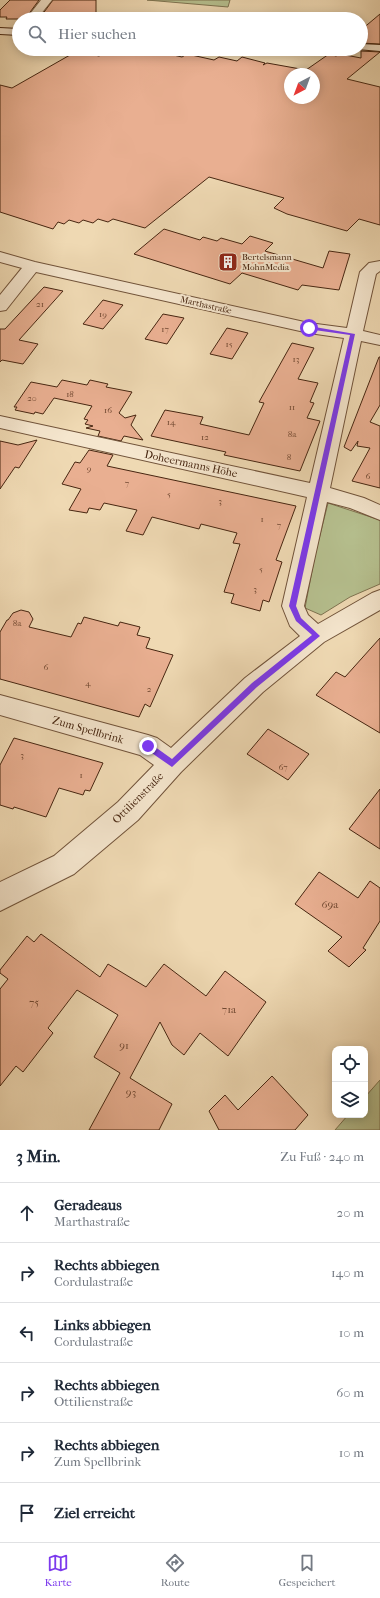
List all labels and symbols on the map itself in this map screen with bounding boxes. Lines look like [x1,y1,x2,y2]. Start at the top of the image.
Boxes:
north arrow [284,68,320,104]
building icon: Bertelsmann MohnMedia [217,251,239,273]
place label: Bertelsmann MohnMedia [242,252,292,272]
street label: Marthastraße [179,294,233,316]
house number: 21 [36,299,44,309]
house number: 19 [99,309,107,319]
route start [300,319,318,337]
house number: 17 [161,324,169,334]
house number: 15 [225,339,233,349]
house number: 13 [293,354,300,364]
house number: 18 [66,389,74,399]
house number: 20 [27,393,37,403]
house number: 11 [289,402,295,412]
house number: 16 [104,405,112,415]
house number: 14 [167,417,176,427]
house number: 8a [288,429,297,439]
house number: 12 [201,432,209,442]
street label: Doheermanns Höhe [143,448,239,480]
house number: 8 [287,452,292,462]
house number: 9 [87,463,92,473]
house number: 6 [366,471,371,481]
house number: 7 [125,478,130,488]
house number: 5 [167,489,171,499]
house number: 3 [218,496,222,506]
house number: 1 [260,514,264,524]
house number: 7 [277,520,282,530]
house number: 5 [259,564,263,574]
house number: 3 [253,584,257,594]
house number: 8a [13,618,22,628]
house number: 6 [44,662,49,672]
house number: 4 [85,678,91,688]
house number: 2 [147,684,152,694]
street label: Zum Spellbrink [51,714,126,747]
route end [139,737,157,755]
house number: 3 [20,750,24,760]
house number: 67 [278,762,288,772]
street label: Ottilienstraße [110,769,167,826]
house number: 1 [79,770,83,780]
house number: 69a [322,898,339,911]
house number: 75 [29,996,39,1009]
house number: 71a [222,1003,237,1016]
house number: 91 [119,1039,129,1052]
house number: 93 [126,1086,136,1099]

